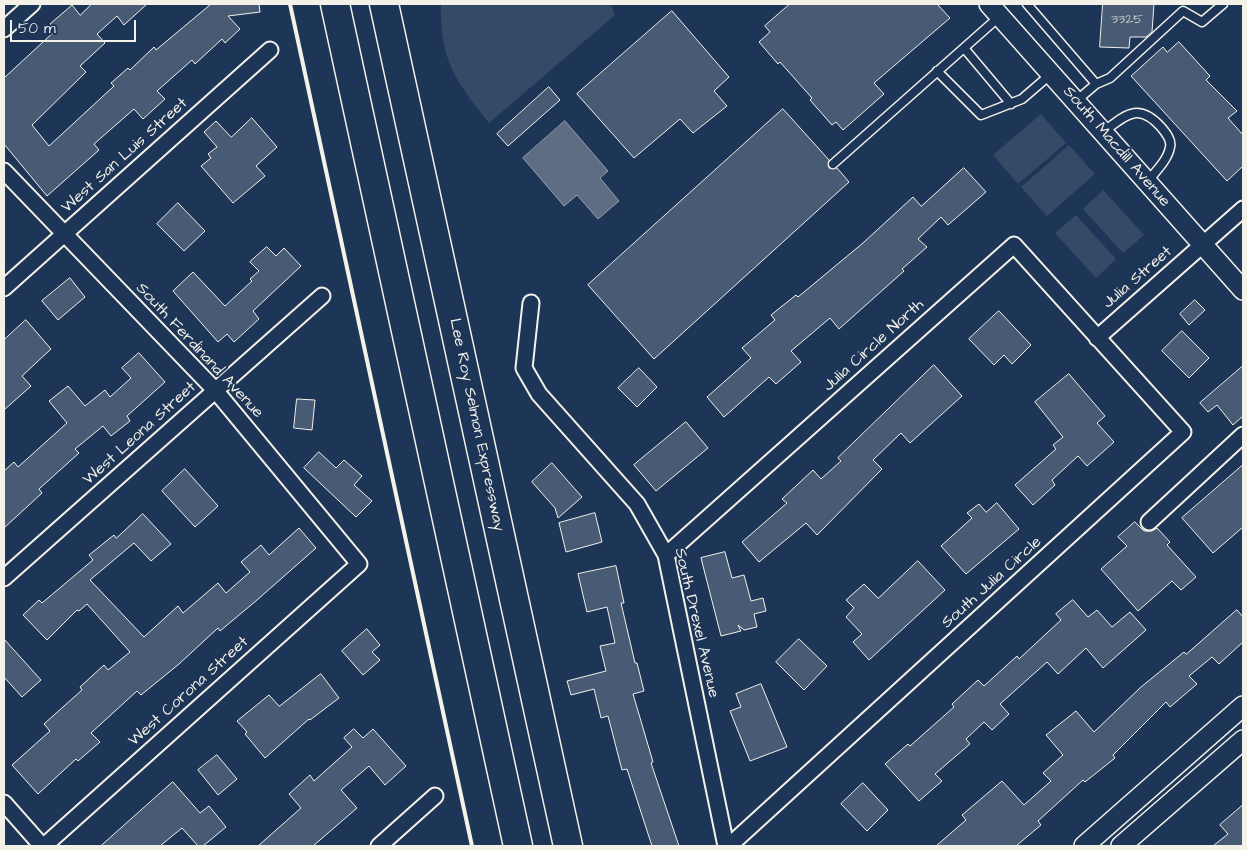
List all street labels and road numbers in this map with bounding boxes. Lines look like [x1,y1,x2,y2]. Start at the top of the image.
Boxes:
street label: South Macdill Avenue [1058,83,1174,211]
street label: West San Luis Street [58,94,192,218]
street label: Julia Street [1099,243,1177,313]
street label: South Ferdinand Avenue [131,279,267,423]
street label: Julia Circle North [820,296,928,396]
street label: Lee Roy Selmon Expressway [444,317,508,533]
street label: West Leona Street [80,378,200,490]
street label: South Julia Circle [938,533,1046,633]
street label: South Drexel Avenue [669,546,723,700]
street label: West Corona Street [125,633,253,751]

